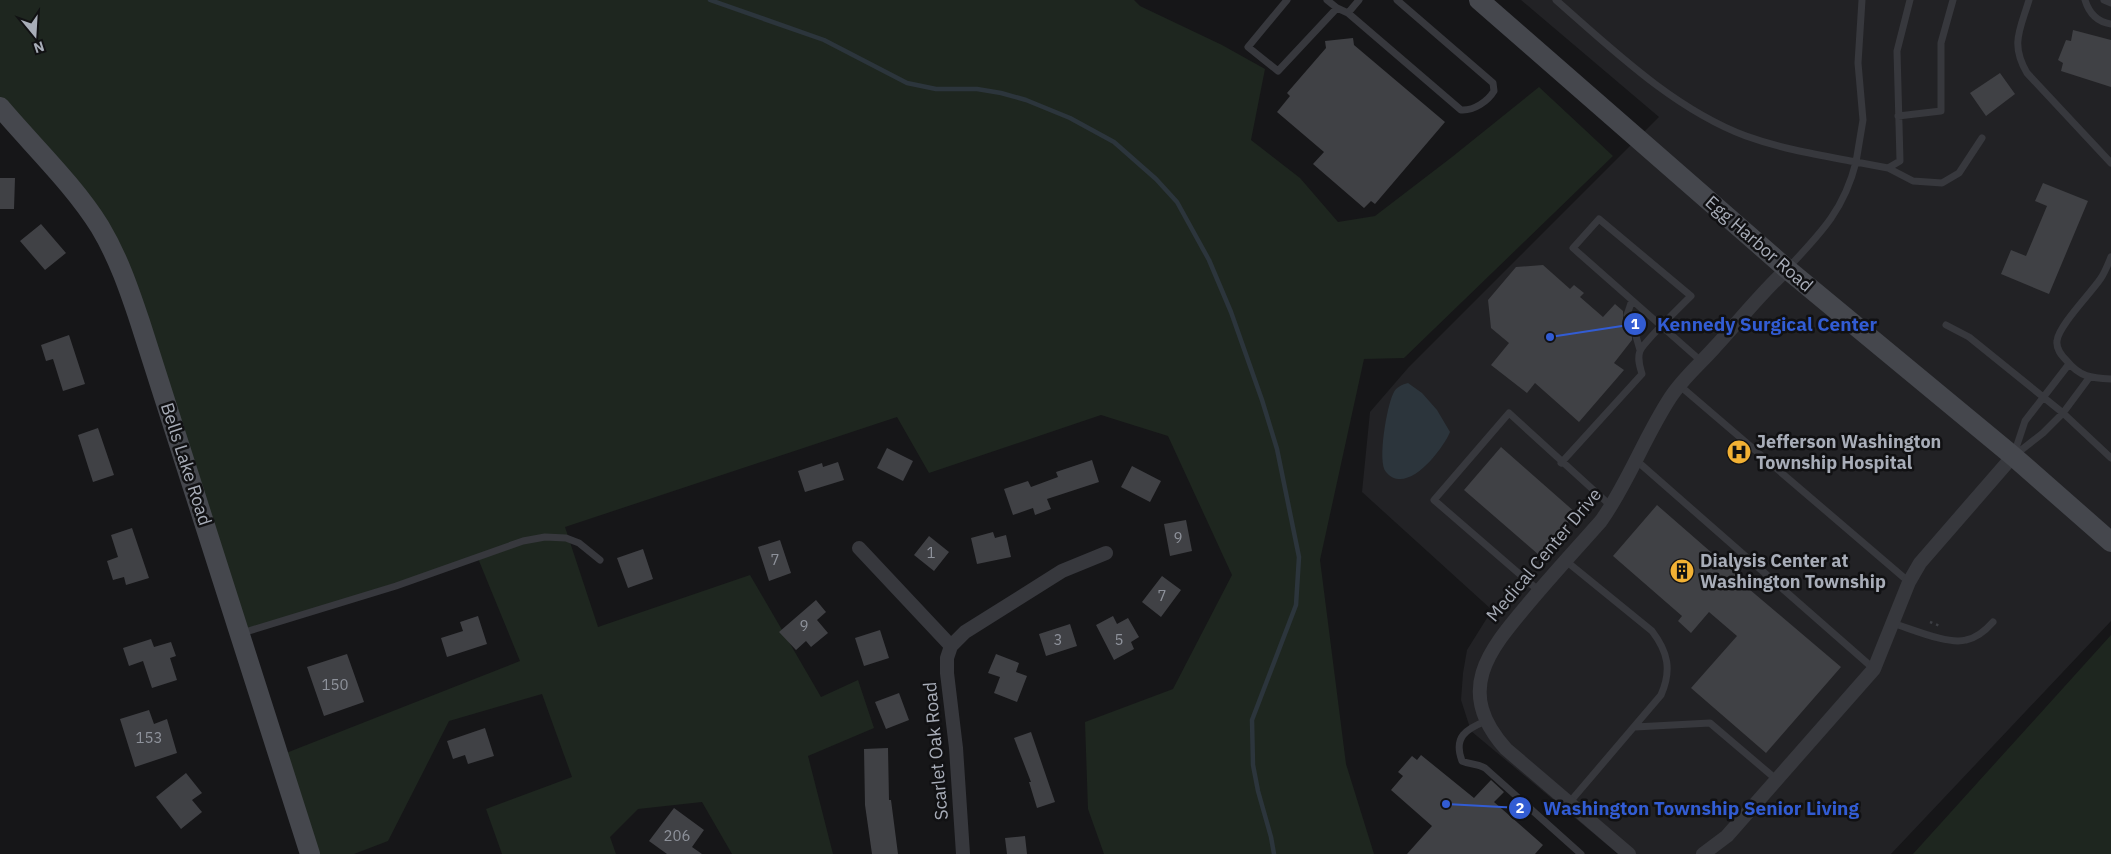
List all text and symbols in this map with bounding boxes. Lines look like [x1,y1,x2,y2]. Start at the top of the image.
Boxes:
north arrow [10,10,60,60]
text: N [31,37,47,57]
street label: Egg Harbor Road [1701,191,1818,297]
callout: Kennedy Surgical Center [1622,307,1887,341]
text: Kennedy Surgical Center [1657,312,1877,336]
text: 1 [1630,314,1640,333]
street label: Bells Lake Road [156,400,217,528]
place label: Jefferson Washington Township Hospital [1756,430,1941,474]
hospital icon: Jefferson Washington Township Hospital [1726,439,1752,465]
street label: Medical Center Drive [1481,483,1606,626]
house number: 9 [1173,528,1183,547]
house number: 1 [926,543,936,562]
place label: Dialysis Center at Washington Township [1700,549,1886,593]
house number: 7 [770,550,780,569]
building icon: Dialysis Center at Washington Township [1669,558,1695,584]
house number: 7 [1157,586,1167,605]
house number: 9 [799,616,809,635]
house number: 3 [1053,630,1063,649]
house number: 5 [1114,630,1124,649]
house number: 150 [321,675,349,694]
street label: Scarlet Oak Road [918,681,953,821]
house number: 153 [135,728,163,747]
callout: Washington Township Senior Living [1508,791,1869,825]
text: Washington Township Senior Living [1543,796,1859,820]
text: 2 [1515,798,1525,817]
house number: 206 [663,826,691,845]

